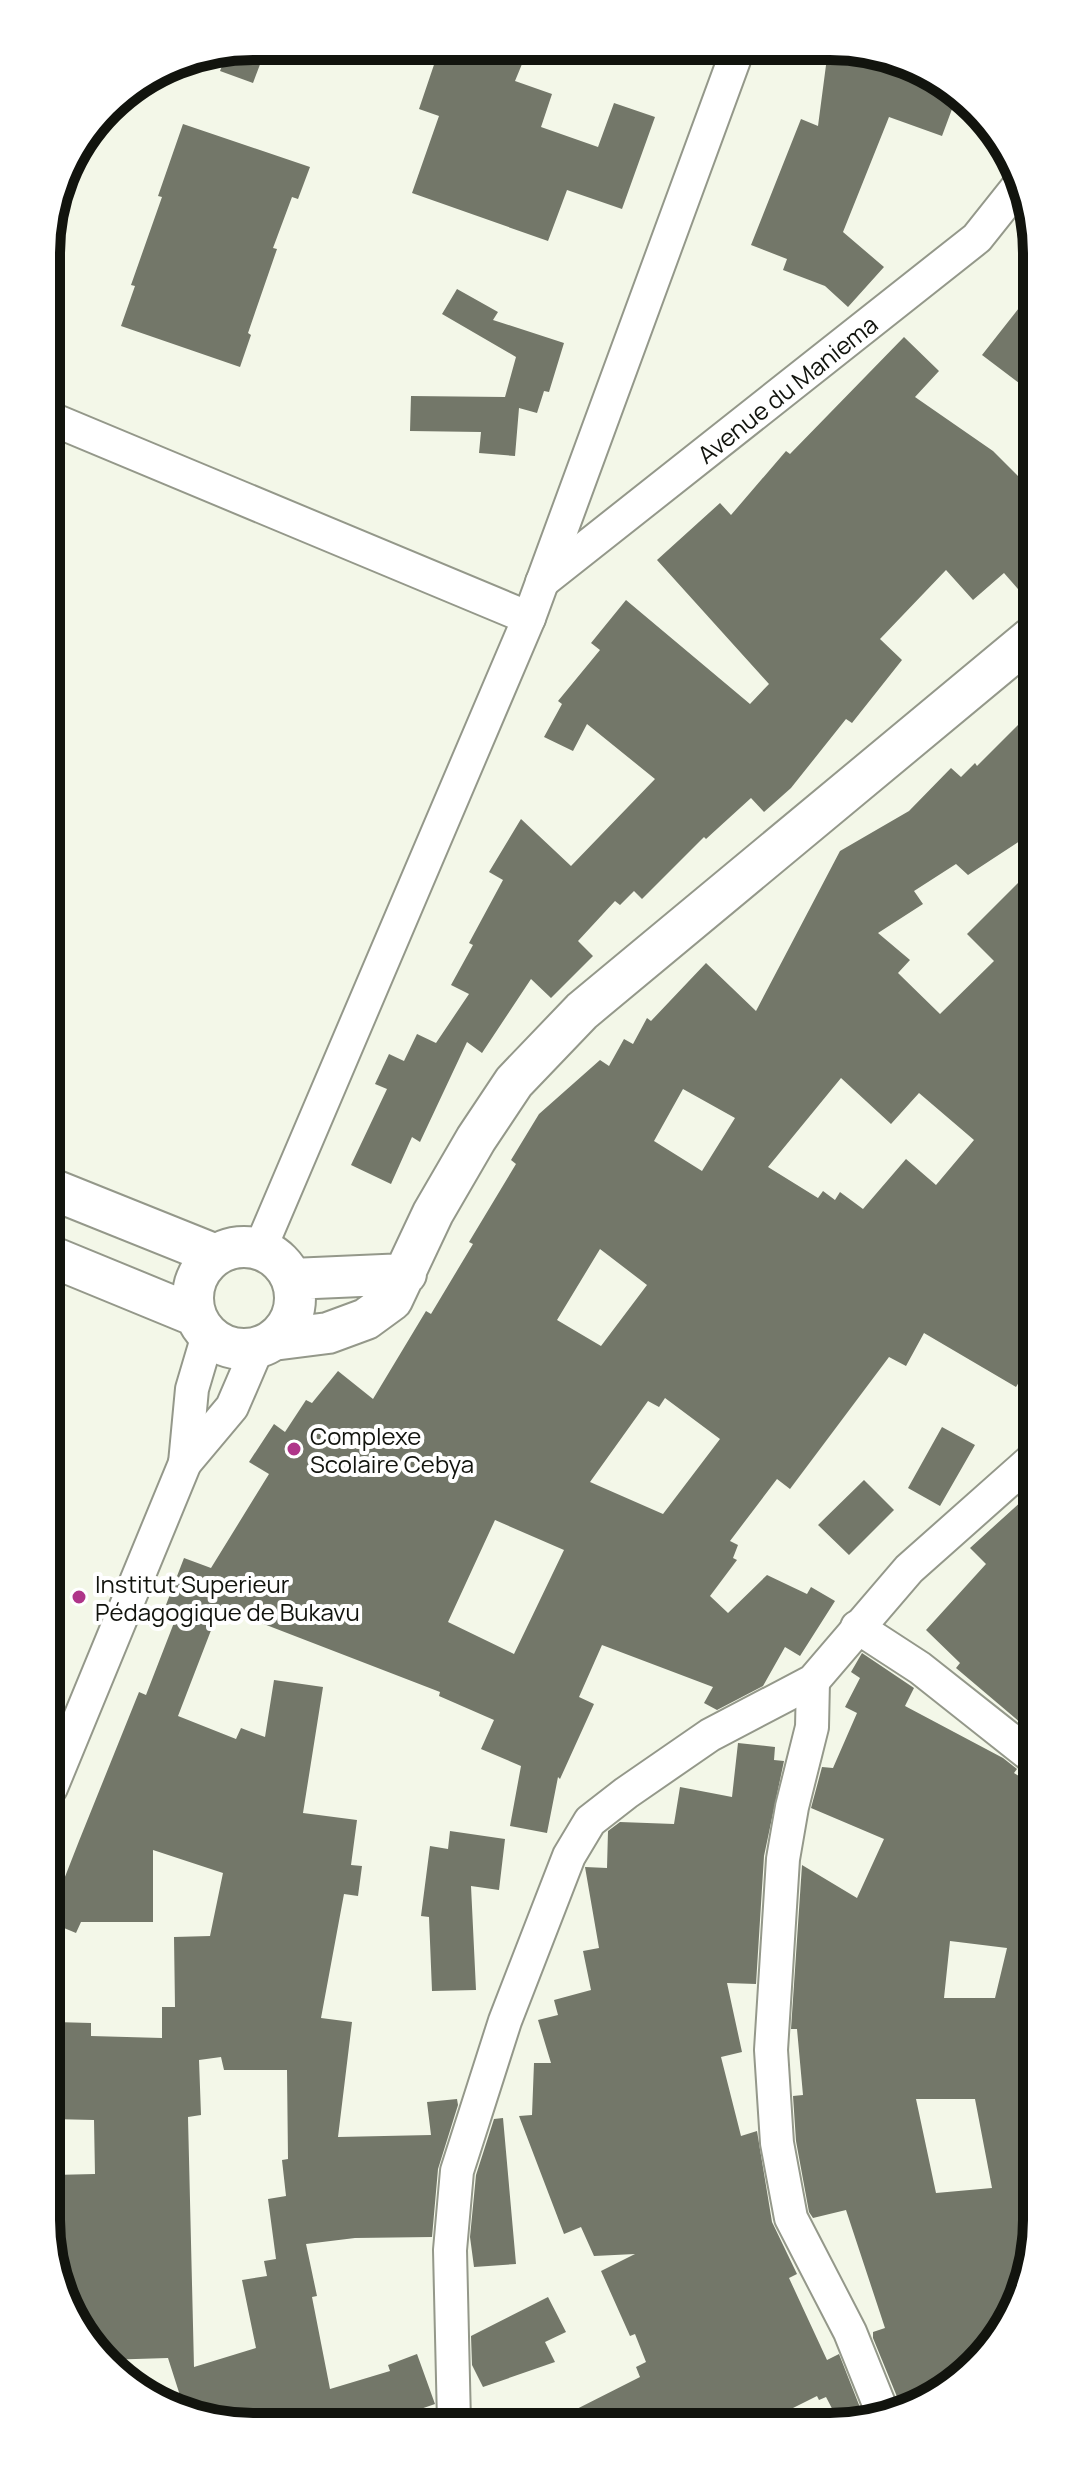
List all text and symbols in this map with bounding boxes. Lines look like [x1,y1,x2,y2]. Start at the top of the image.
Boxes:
street label: Avenue du Maniema [690,307,884,470]
place label: Complexe Scolaire Cebya [310,1419,474,1480]
marker: Complexe Scolaire Cebya [285,1440,303,1458]
place label: Institut Superieur Pédagogique de Bukavu [95,1567,360,1628]
marker: Institut Superieur Pédagogique de Bukavu [70,1588,88,1606]

